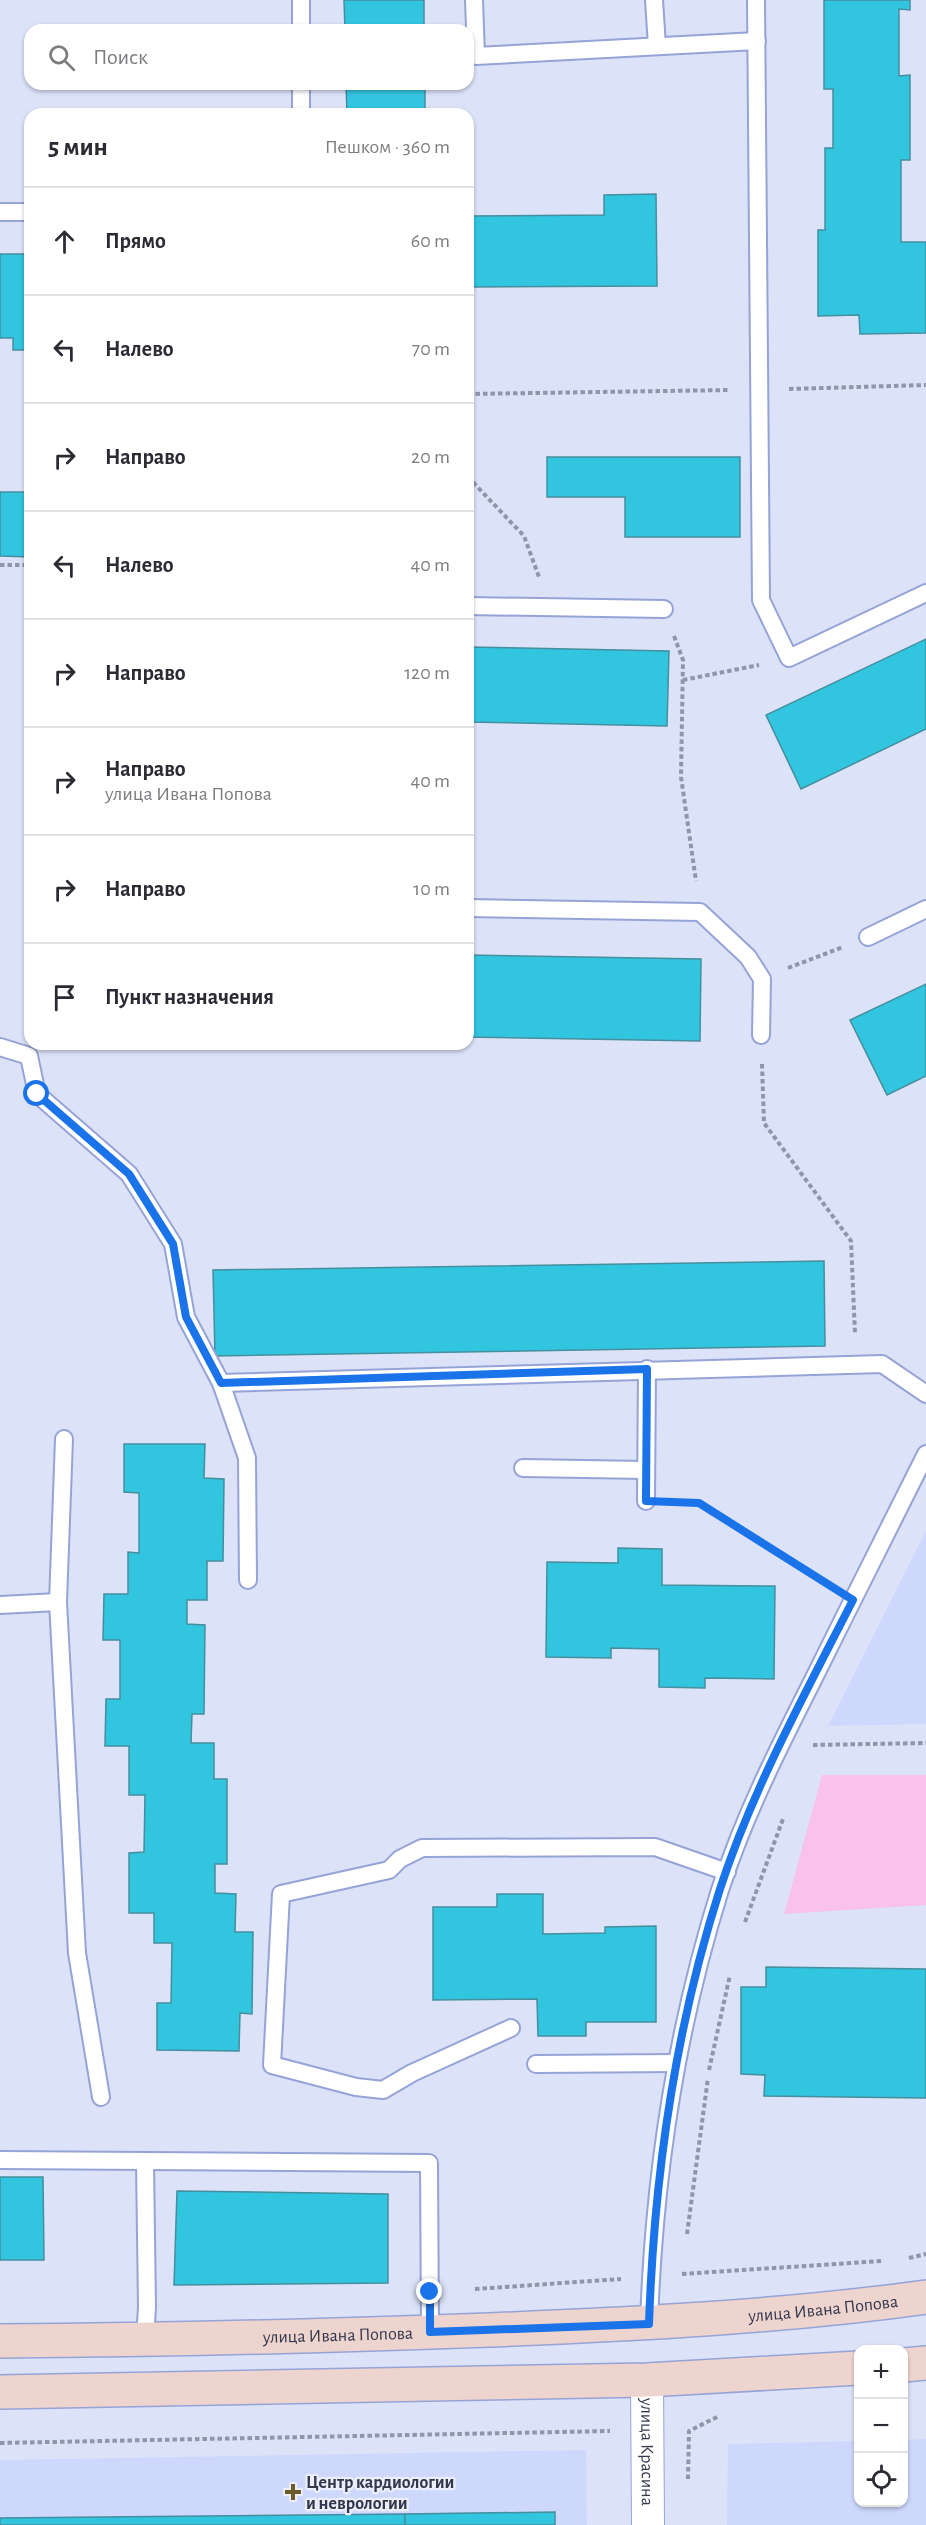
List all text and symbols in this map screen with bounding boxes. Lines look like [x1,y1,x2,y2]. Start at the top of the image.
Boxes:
search box [24,24,474,90]
icon: search [45,41,78,74]
text: Поиск [93,46,148,68]
text: 5 мин [48,134,108,160]
text: Пешком · 360 m [325,137,450,157]
icon: ahead [48,225,81,258]
text: Прямо [105,230,166,252]
text: 60 m [411,231,450,251]
icon: left [48,333,81,366]
text: Налево [105,338,174,360]
text: 70 m [412,339,450,359]
icon: right [48,441,81,474]
text: Направо [105,446,186,468]
text: 20 m [411,447,450,467]
icon: left [48,549,81,582]
text: Налево [105,554,174,576]
text: 40 m [411,555,450,575]
icon: right [48,657,81,690]
text: Направо [105,662,186,684]
text: 120 m [404,663,450,683]
text: Направо [105,758,186,780]
icon: right [48,765,81,798]
text: 40 m [411,771,450,791]
text: улица Ивана Попова [105,784,272,804]
icon: right [48,873,81,906]
text: Направо [105,878,186,900]
text: 10 m [413,879,450,899]
icon: arrive [48,981,81,1014]
text: Пункт назначения [105,986,274,1008]
route start [23,1080,49,1106]
route end [416,2278,442,2304]
street label: улица Ивана Попова [747,2293,899,2326]
street label: улица Ивана Попова [262,2325,413,2347]
map controls [854,2345,908,2507]
button: + [854,2345,908,2399]
street label: улица Красина [637,2397,656,2506]
button: − [854,2399,908,2453]
button: locate [854,2453,908,2507]
place label: Центр кардиологии и неврологии [306,2474,454,2513]
marker: Центр кардиологии и неврологии [284,2483,302,2501]

